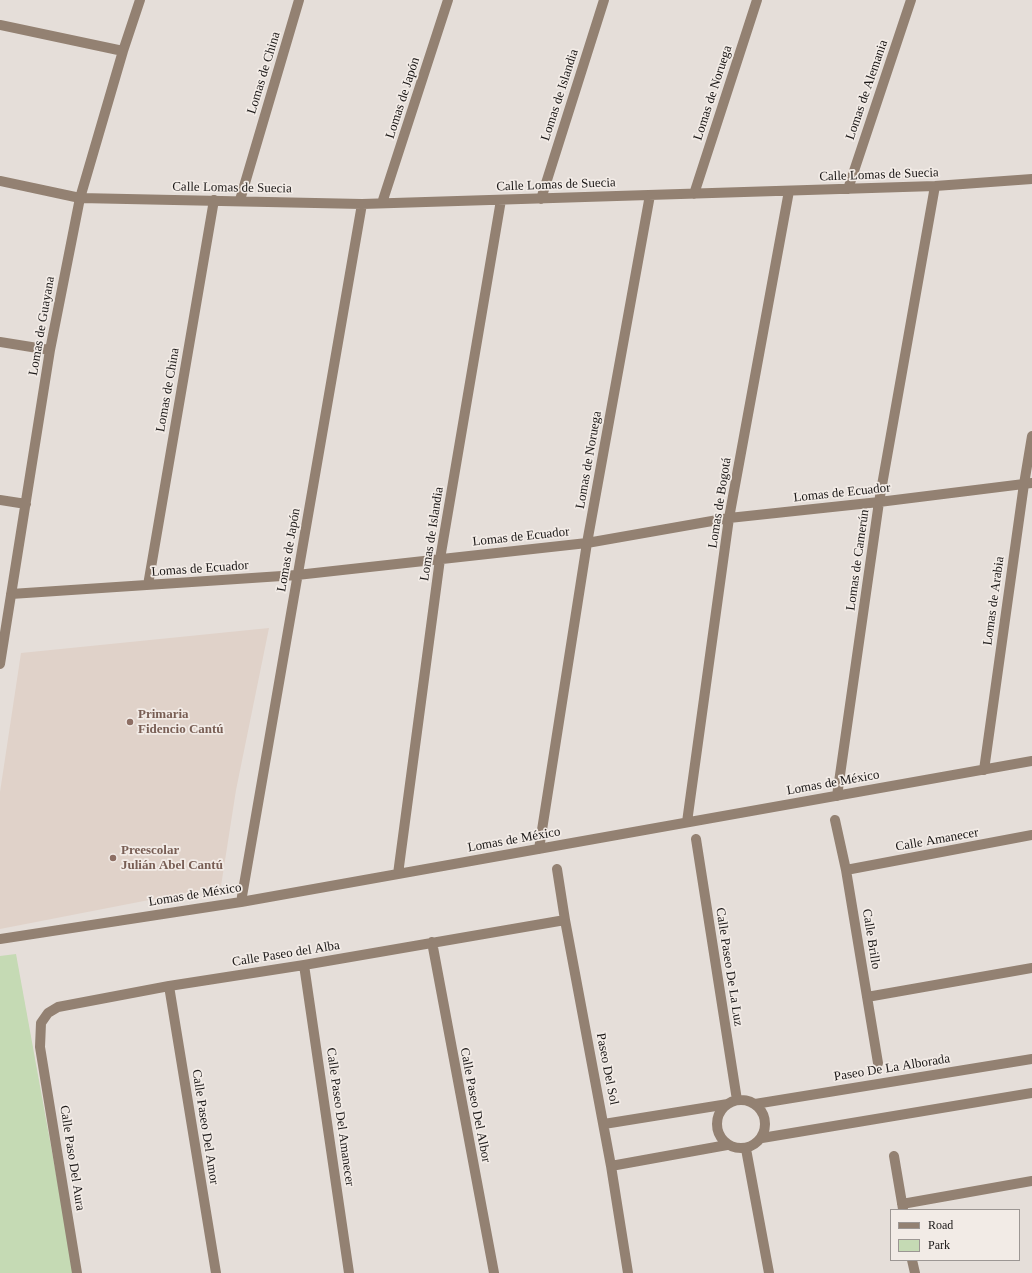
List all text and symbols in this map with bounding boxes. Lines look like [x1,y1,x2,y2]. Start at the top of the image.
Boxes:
street label: Lomas de China [244,30,284,116]
street label: Lomas de Alemania [843,38,891,142]
street label: Lomas de Noruega [690,44,736,142]
street label: Lomas de Islandia [538,47,582,143]
street label: Lomas de Japón [383,55,423,141]
street label: Calle Lomas de Suecia [819,165,939,185]
street label: Calle Lomas de Suecia [496,175,616,195]
street label: Calle Lomas de Suecia [172,179,292,197]
street label: Lomas de Guayana [26,275,58,377]
street label: Lomas de China [153,347,183,433]
street label: Lomas de Noruega [573,410,605,510]
street label: Lomas de Bogotá [705,456,735,550]
street label: Lomas de Ecuador [793,480,891,506]
street label: Lomas de Islandia [417,486,447,582]
street label: Lomas de Japón [274,507,304,593]
street label: Lomas de Camerún [843,509,873,611]
street label: Lomas de Ecuador [472,524,570,550]
street label: Lomas de Arabia [980,556,1008,646]
street label: Lomas de Ecuador [151,558,249,580]
place label: Primaria Fidencio Cantú [138,707,224,738]
marker: Primaria Fidencio Cantú [125,717,135,727]
street label: Lomas de México [785,767,881,799]
street label: Lomas de México [466,824,562,856]
street label: Calle Amanecer [894,825,980,855]
place label: Preescolar Julián Abel Cantú [121,843,223,874]
marker: Preescolar Julián Abel Cantú [108,853,118,863]
street label: Lomas de México [147,880,243,910]
street label: Calle Paseo De La Luz [712,907,746,1027]
street label: Calle Brillo [859,908,883,970]
street label: Calle Paseo del Alba [231,938,341,970]
street label: Paseo Del Sol [592,1032,622,1106]
street label: Calle Paseo Del Albor [456,1046,494,1164]
street label: Calle Paseo Del Amanecer [323,1047,357,1187]
street label: Paseo De La Alborada [833,1051,951,1085]
street label: Calle Paseo Del Amor [188,1068,222,1186]
street label: Calle Paso Del Aura [56,1104,88,1212]
legend [890,1209,1020,1261]
text: Road [928,1218,953,1232]
text: Park [928,1238,950,1252]

